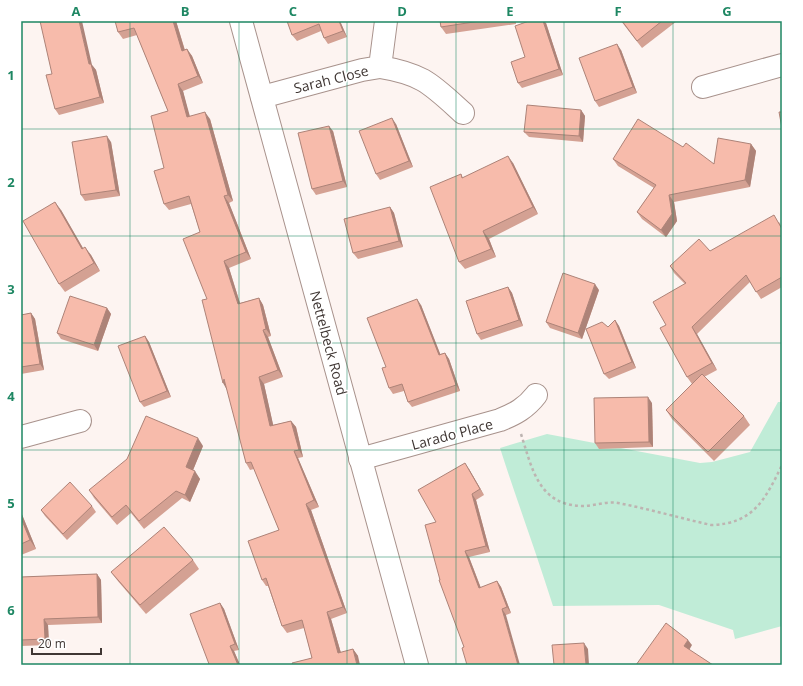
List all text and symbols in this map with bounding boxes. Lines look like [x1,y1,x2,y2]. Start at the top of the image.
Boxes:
text: A [72,2,81,20]
text: B [181,2,190,20]
text: C [289,2,297,20]
text: D [397,2,407,20]
text: E [506,2,514,20]
text: F [614,2,622,20]
text: G [722,2,732,20]
street label: Sarah Close [292,60,371,97]
text: 1 [7,66,15,84]
text: 2 [7,173,15,191]
text: 3 [7,280,15,298]
street label: Nettelbeck Road [306,289,352,397]
text: 4 [7,387,15,405]
street label: Larado Place [409,414,495,454]
text: 5 [7,494,15,512]
text: 6 [7,601,15,619]
scale bar [32,630,101,656]
text: 20 m [38,635,66,652]

